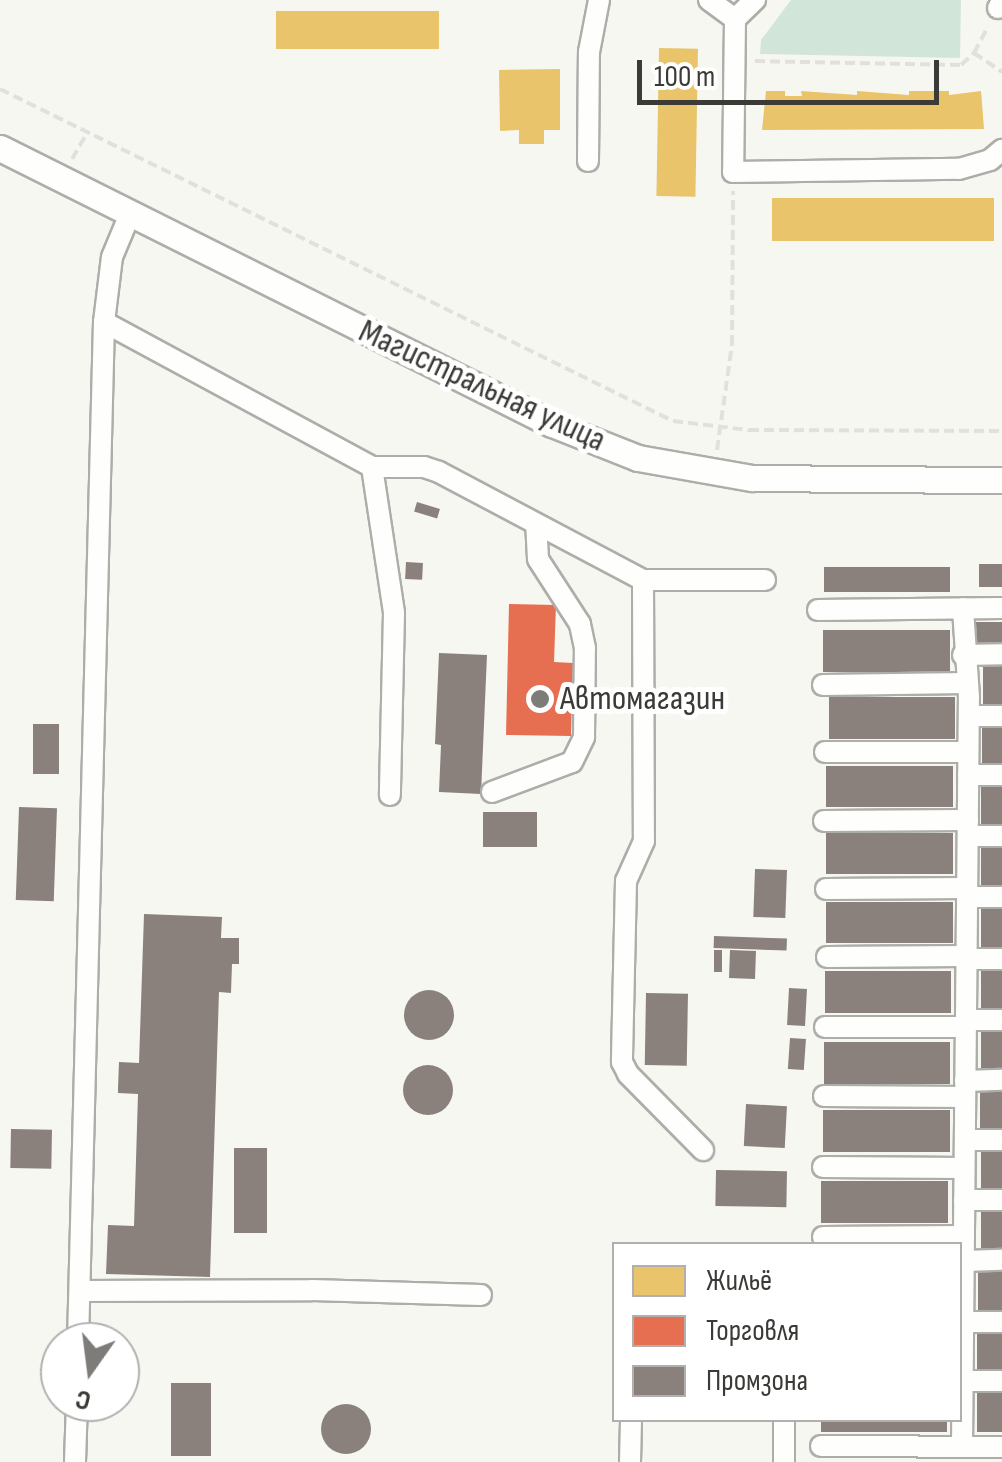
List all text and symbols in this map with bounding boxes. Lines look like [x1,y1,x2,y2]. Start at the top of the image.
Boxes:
scale bar [642,40,944,102]
text: 100 m [654,59,715,95]
street label: Магистральная улица [352,310,612,462]
place label: Автомагазин [560,678,725,720]
marker: Автомагазин [529,688,551,710]
legend [612,1242,962,1422]
text: Жильё [706,1263,772,1299]
text: Торговля [706,1313,799,1349]
north arrow [40,1322,140,1422]
text: Промзона [706,1363,808,1399]
text: С [72,1382,94,1417]

